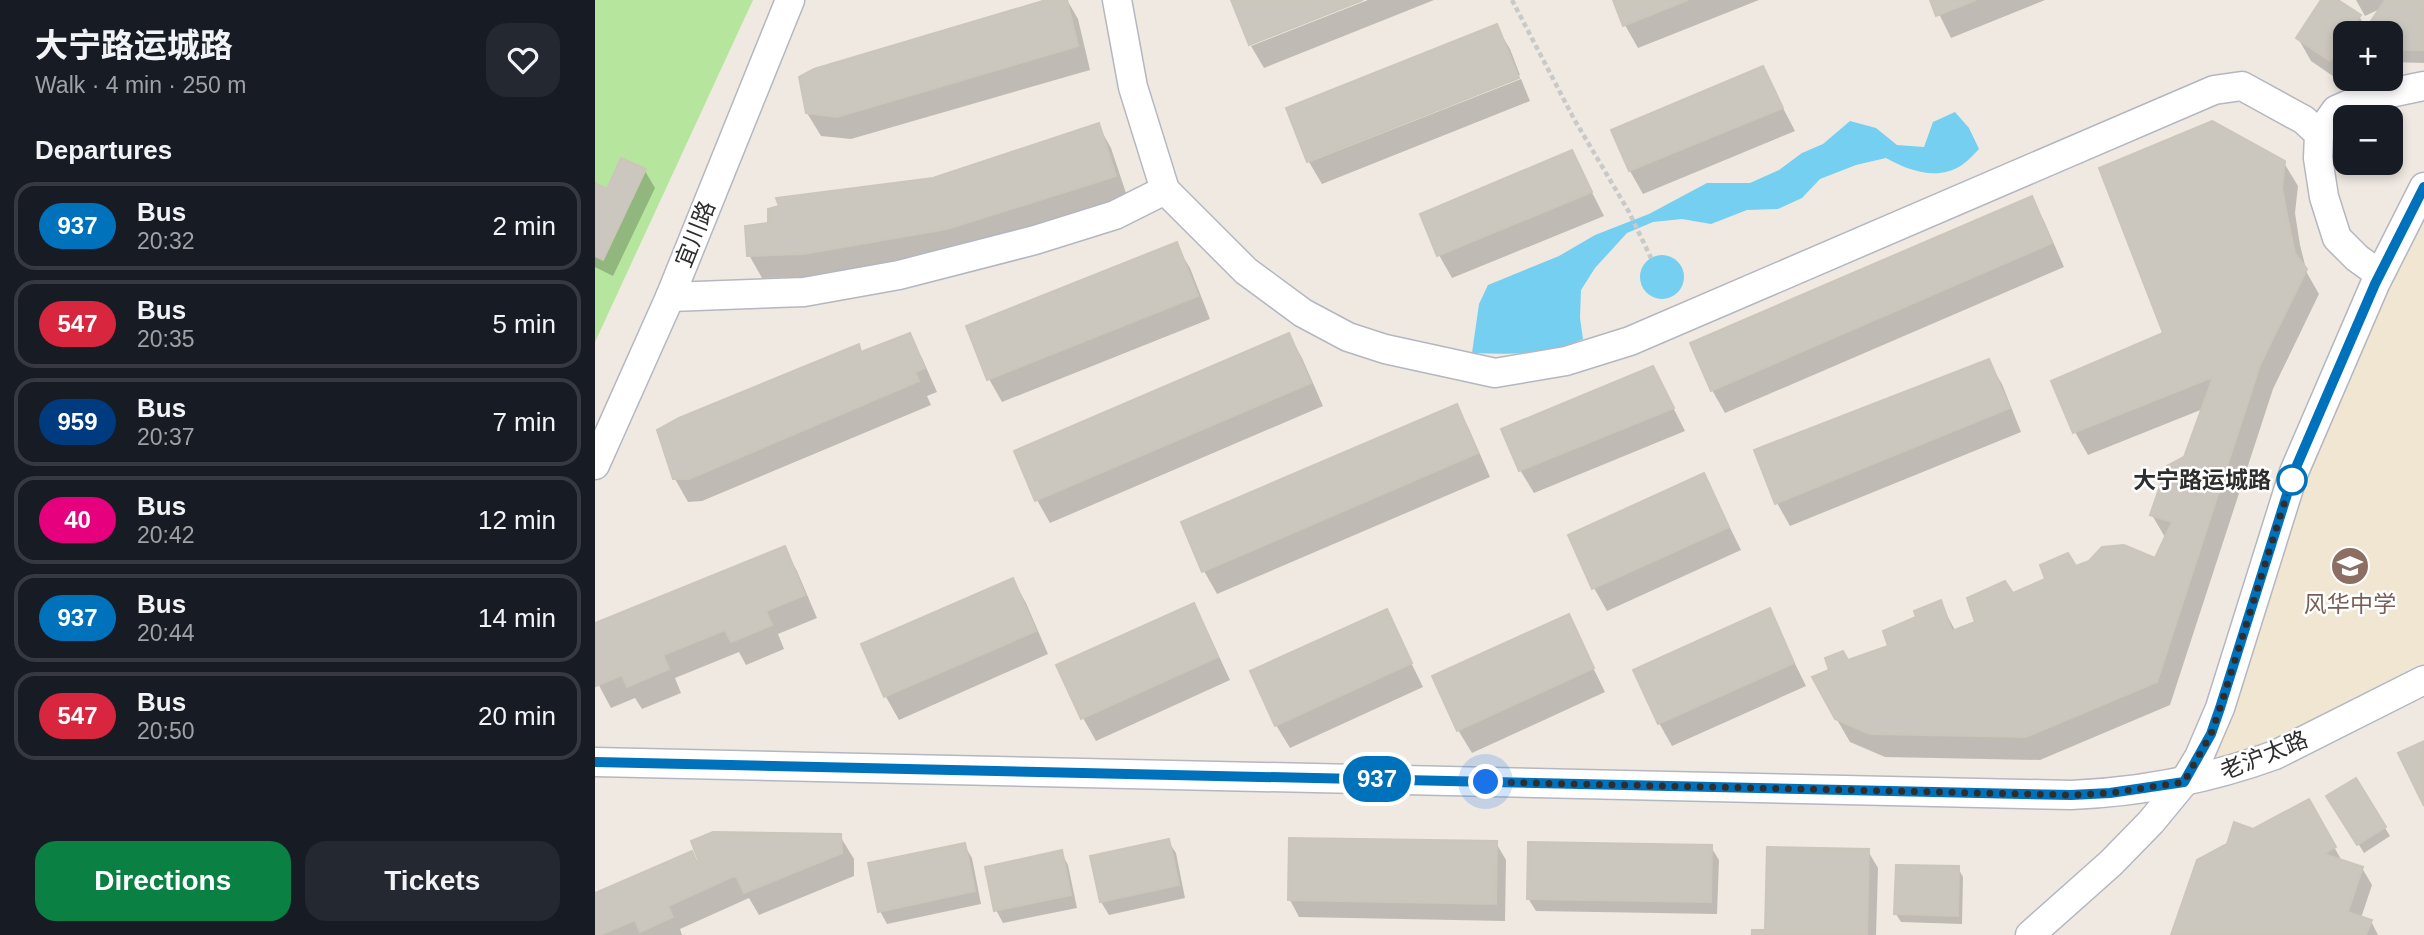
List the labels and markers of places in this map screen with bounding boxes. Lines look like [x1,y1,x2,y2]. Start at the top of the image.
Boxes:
marker: 大宁路运城路 [2277,465,2307,495]
place label: 大宁路运城路 [2133,467,2271,493]
school or university icon: 风华中学 [2329,545,2371,587]
place label: 风华中学 [2304,591,2396,617]

